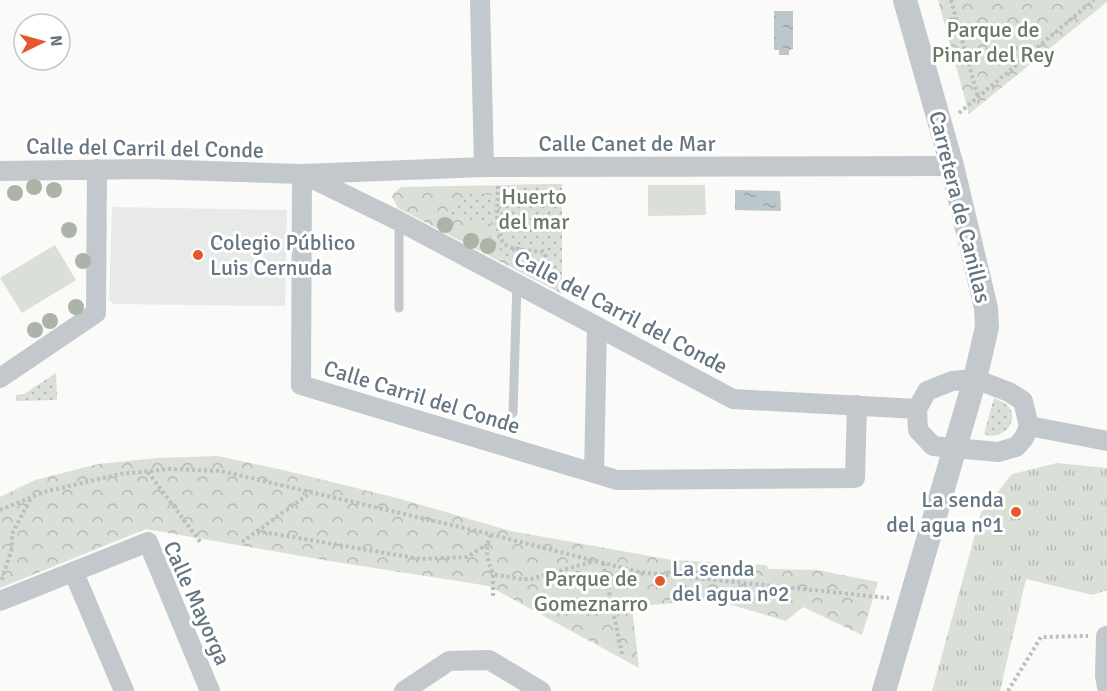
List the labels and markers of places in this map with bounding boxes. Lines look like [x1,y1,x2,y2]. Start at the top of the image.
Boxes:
place label: Colegio Público Luis Cernuda [210,229,355,281]
marker: Colegio Público Luis Cernuda [191,248,205,262]
place label: La senda del agua nº1 [886,486,1004,538]
marker: La senda del agua nº1 [1009,505,1023,519]
place label: La senda del agua nº2 [672,555,790,607]
marker: La senda del agua nº2 [653,574,667,588]

